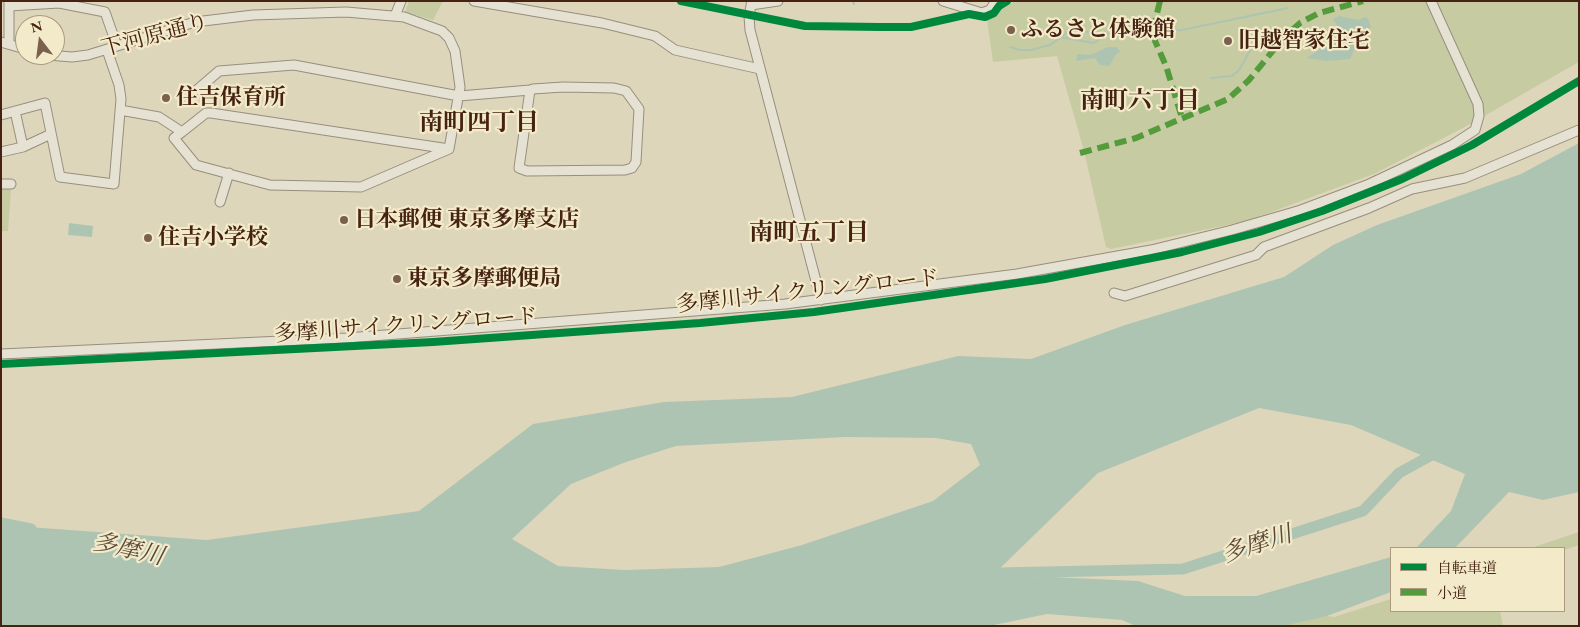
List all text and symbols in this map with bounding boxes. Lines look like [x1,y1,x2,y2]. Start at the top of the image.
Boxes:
street label: 下河原通り [98,9,212,63]
north arrow [15,15,65,65]
text: N [29,16,44,37]
place label: ふるさと体験館 [1021,17,1175,43]
marker: ふるさと体験館 [1005,24,1017,36]
place label: 旧越智家住宅 [1238,28,1370,54]
marker: 旧越智家住宅 [1222,35,1234,47]
place label: 住吉保育所 [176,85,286,111]
district label: 南町六丁目 [1080,87,1200,115]
marker: 住吉保育所 [160,92,172,104]
district label: 南町四丁目 [419,109,539,137]
place label: 日本郵便 東京多摩支店 [354,207,579,233]
marker: 日本郵便 東京多摩支店 [338,214,350,226]
district label: 南町五丁目 [749,219,869,247]
place label: 住吉小学校 [158,225,268,251]
marker: 住吉小学校 [142,232,154,244]
street label: 多摩川サイクリングロード [675,265,941,319]
place label: 東京多摩郵便局 [407,266,561,292]
marker: 東京多摩郵便局 [391,273,403,285]
street label: 多摩川サイクリングロード [273,304,539,348]
water label: 多摩川 [1218,520,1296,570]
water label: 多摩川 [90,528,166,572]
legend [1390,547,1565,612]
text: 自転車道 [1437,558,1497,577]
text: 小道 [1437,583,1467,602]

